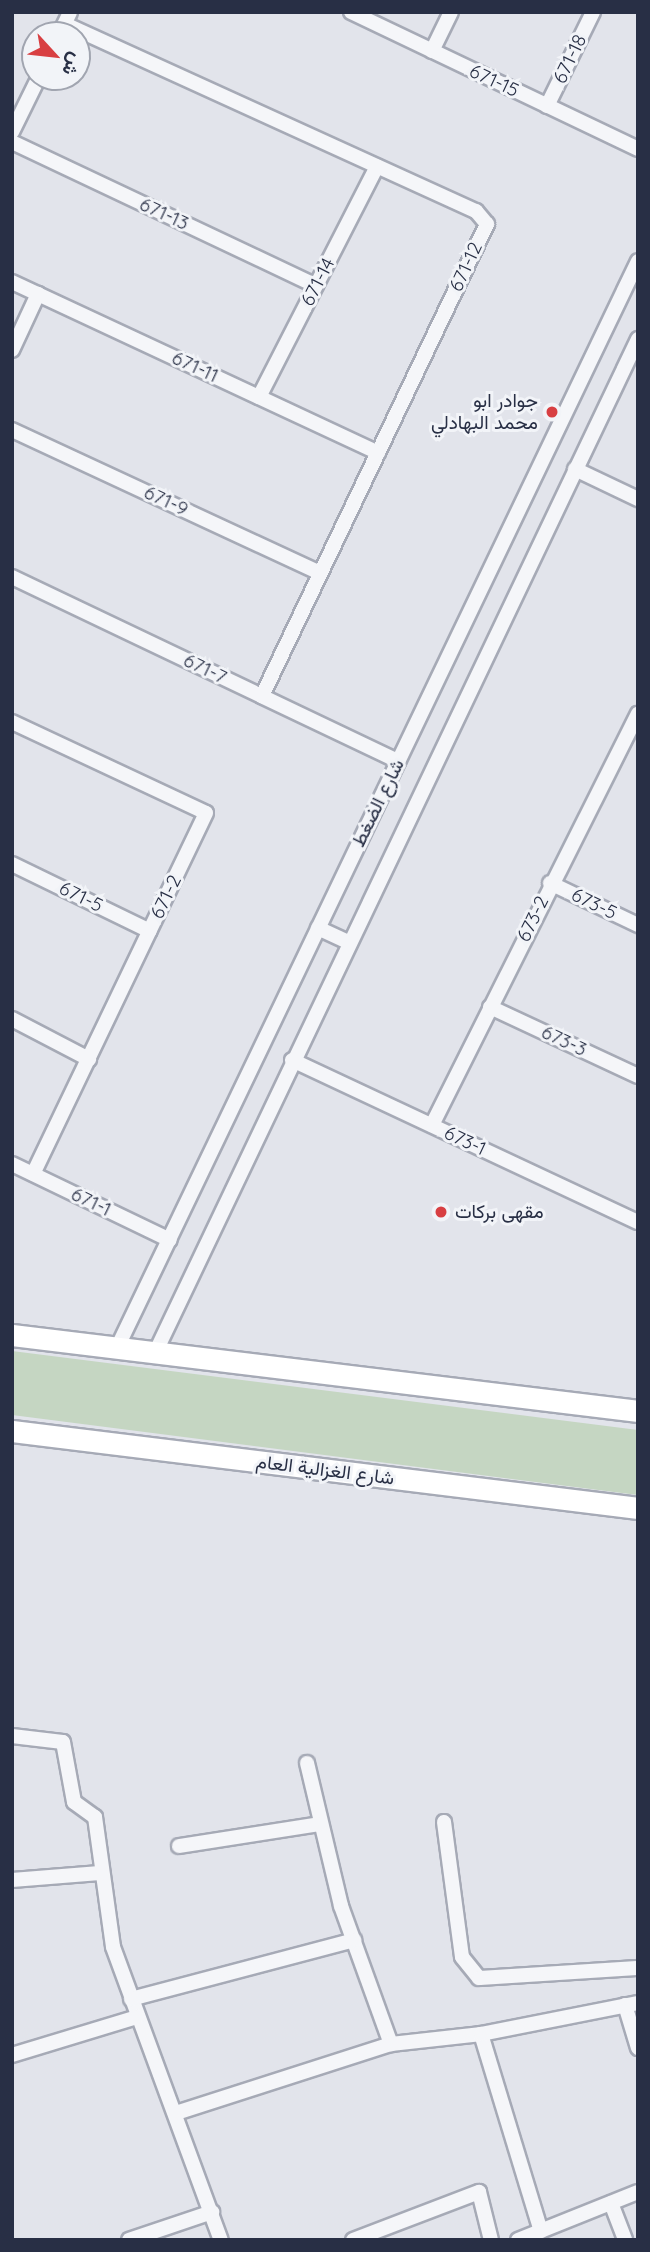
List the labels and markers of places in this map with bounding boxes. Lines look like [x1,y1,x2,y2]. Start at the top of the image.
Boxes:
place label: جوادر ابو محمد البهادلي [431,390,538,434]
marker: جوادر ابو محمد البهادلي [544,404,560,420]
place label: مقهى بركات [455,1201,544,1223]
marker: مقهى بركات [433,1204,449,1220]

